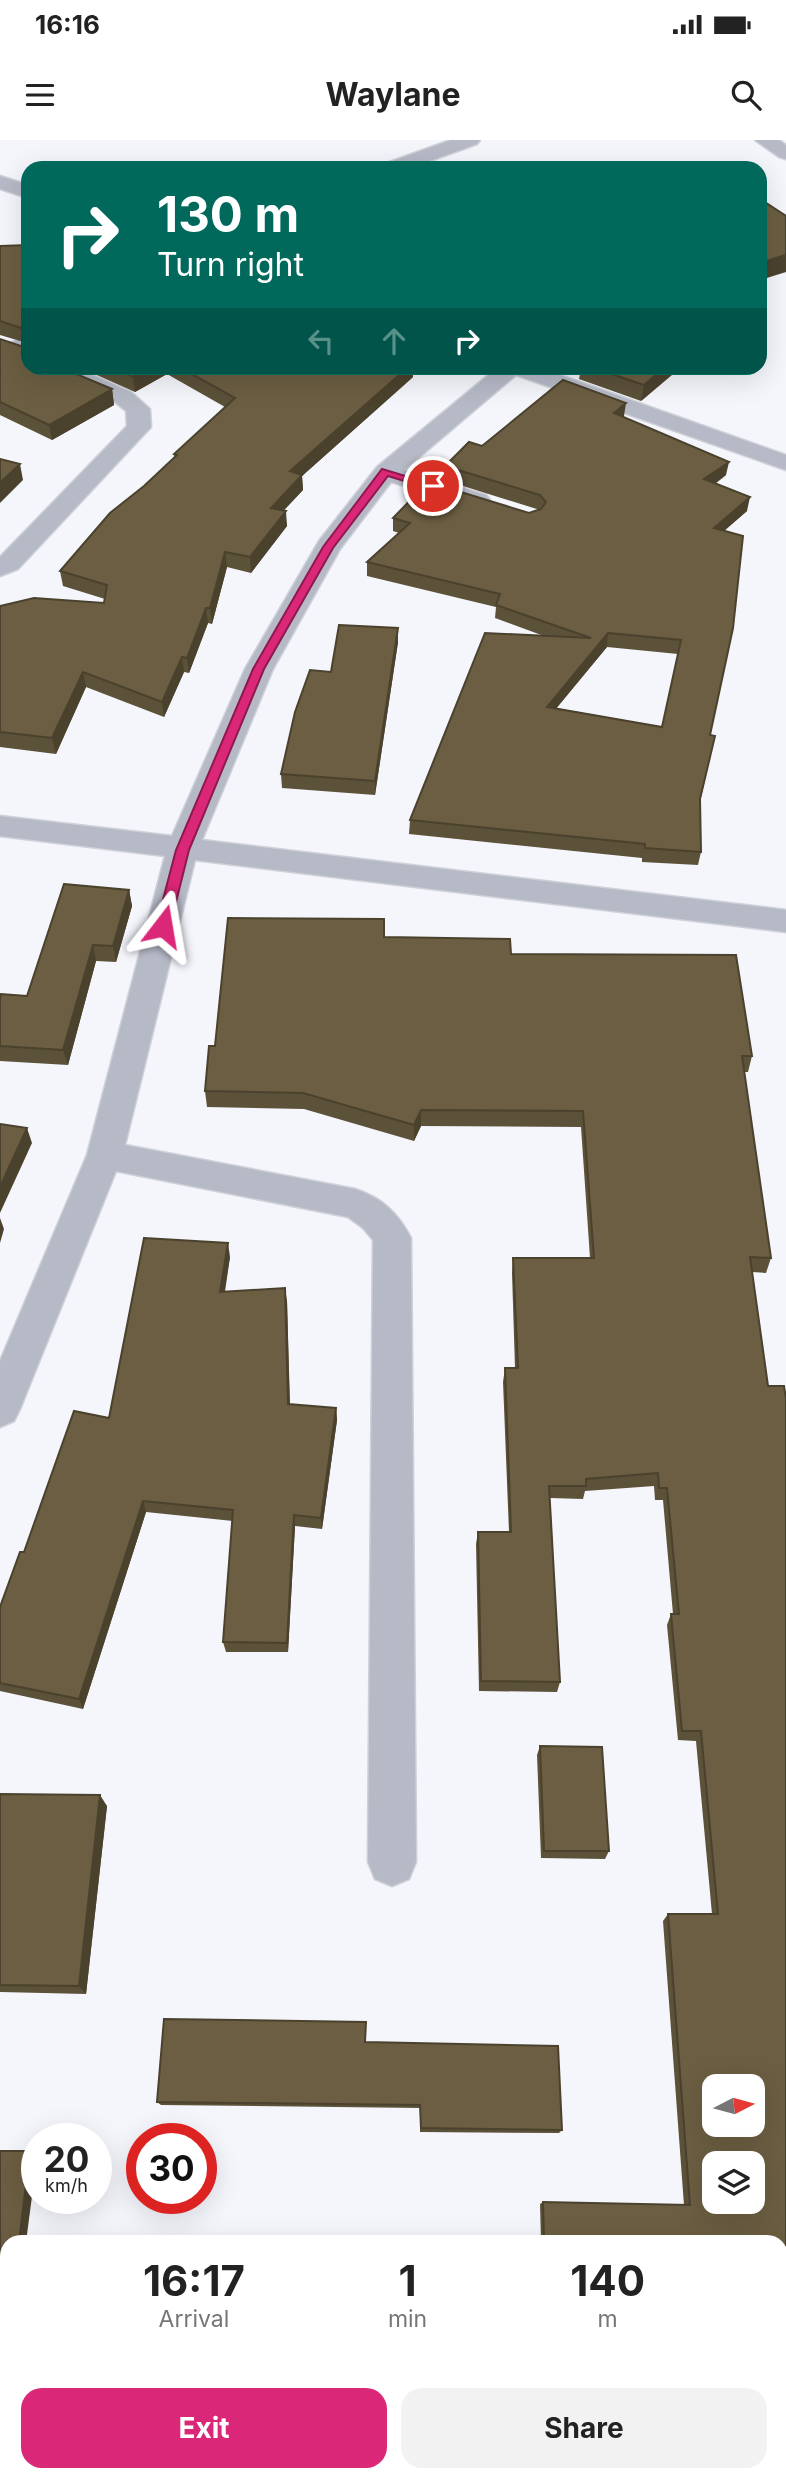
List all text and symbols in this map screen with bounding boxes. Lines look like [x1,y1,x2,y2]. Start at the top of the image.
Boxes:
text: 16:16 [35,9,100,40]
text: Waylane [326,75,460,114]
icon: menu [21,76,59,114]
icon: search [727,76,765,114]
text: 130 m [157,185,299,244]
icon: right [42,189,133,280]
text: Turn right [157,245,304,284]
icon: left [302,322,340,360]
icon: ahead [375,322,413,360]
icon: right [448,322,486,360]
pin [403,456,463,516]
icon: arrive [414,467,452,505]
position arrow [126,889,200,963]
north arrow [702,2074,765,2137]
map controls [702,2074,765,2214]
speed limit sign: 30 [126,2123,217,2214]
text: 20 [44,2138,89,2180]
button: layers [702,2151,765,2214]
text: km/h [45,2175,88,2196]
text: 16:17 [143,2255,245,2306]
text: 1 [398,2255,417,2306]
text: 140 [570,2255,645,2306]
text: Arrival [159,2305,229,2333]
text: min [388,2305,427,2333]
text: m [598,2305,618,2333]
button: Exit [21,2388,387,2468]
button: Share [401,2388,767,2468]

